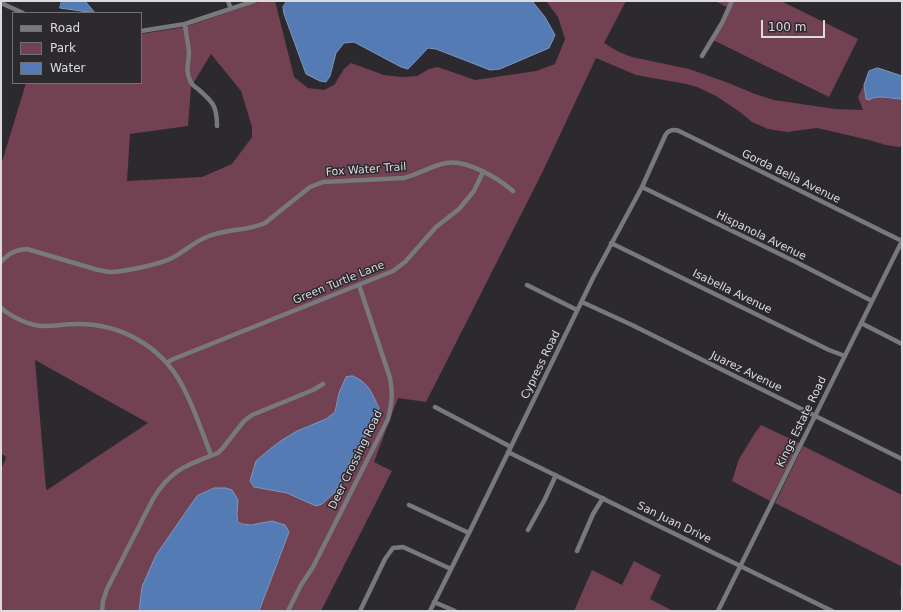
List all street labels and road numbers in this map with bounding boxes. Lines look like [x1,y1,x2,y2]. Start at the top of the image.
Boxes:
street label: Gorda Bella Avenue [739,147,843,207]
street label: Fox Water Trail [325,161,407,179]
street label: Hispanola Avenue [714,208,808,264]
street label: Green Turtle Lane [291,259,387,307]
street label: Isabella Avenue [690,267,774,317]
street label: Cypress Road [519,329,563,401]
street label: Juarez Avenue [708,349,784,395]
street label: Kings Estate Road [774,374,830,470]
street label: Deer Crossing Road [326,408,386,512]
street label: San Juan Drive [635,499,713,547]

